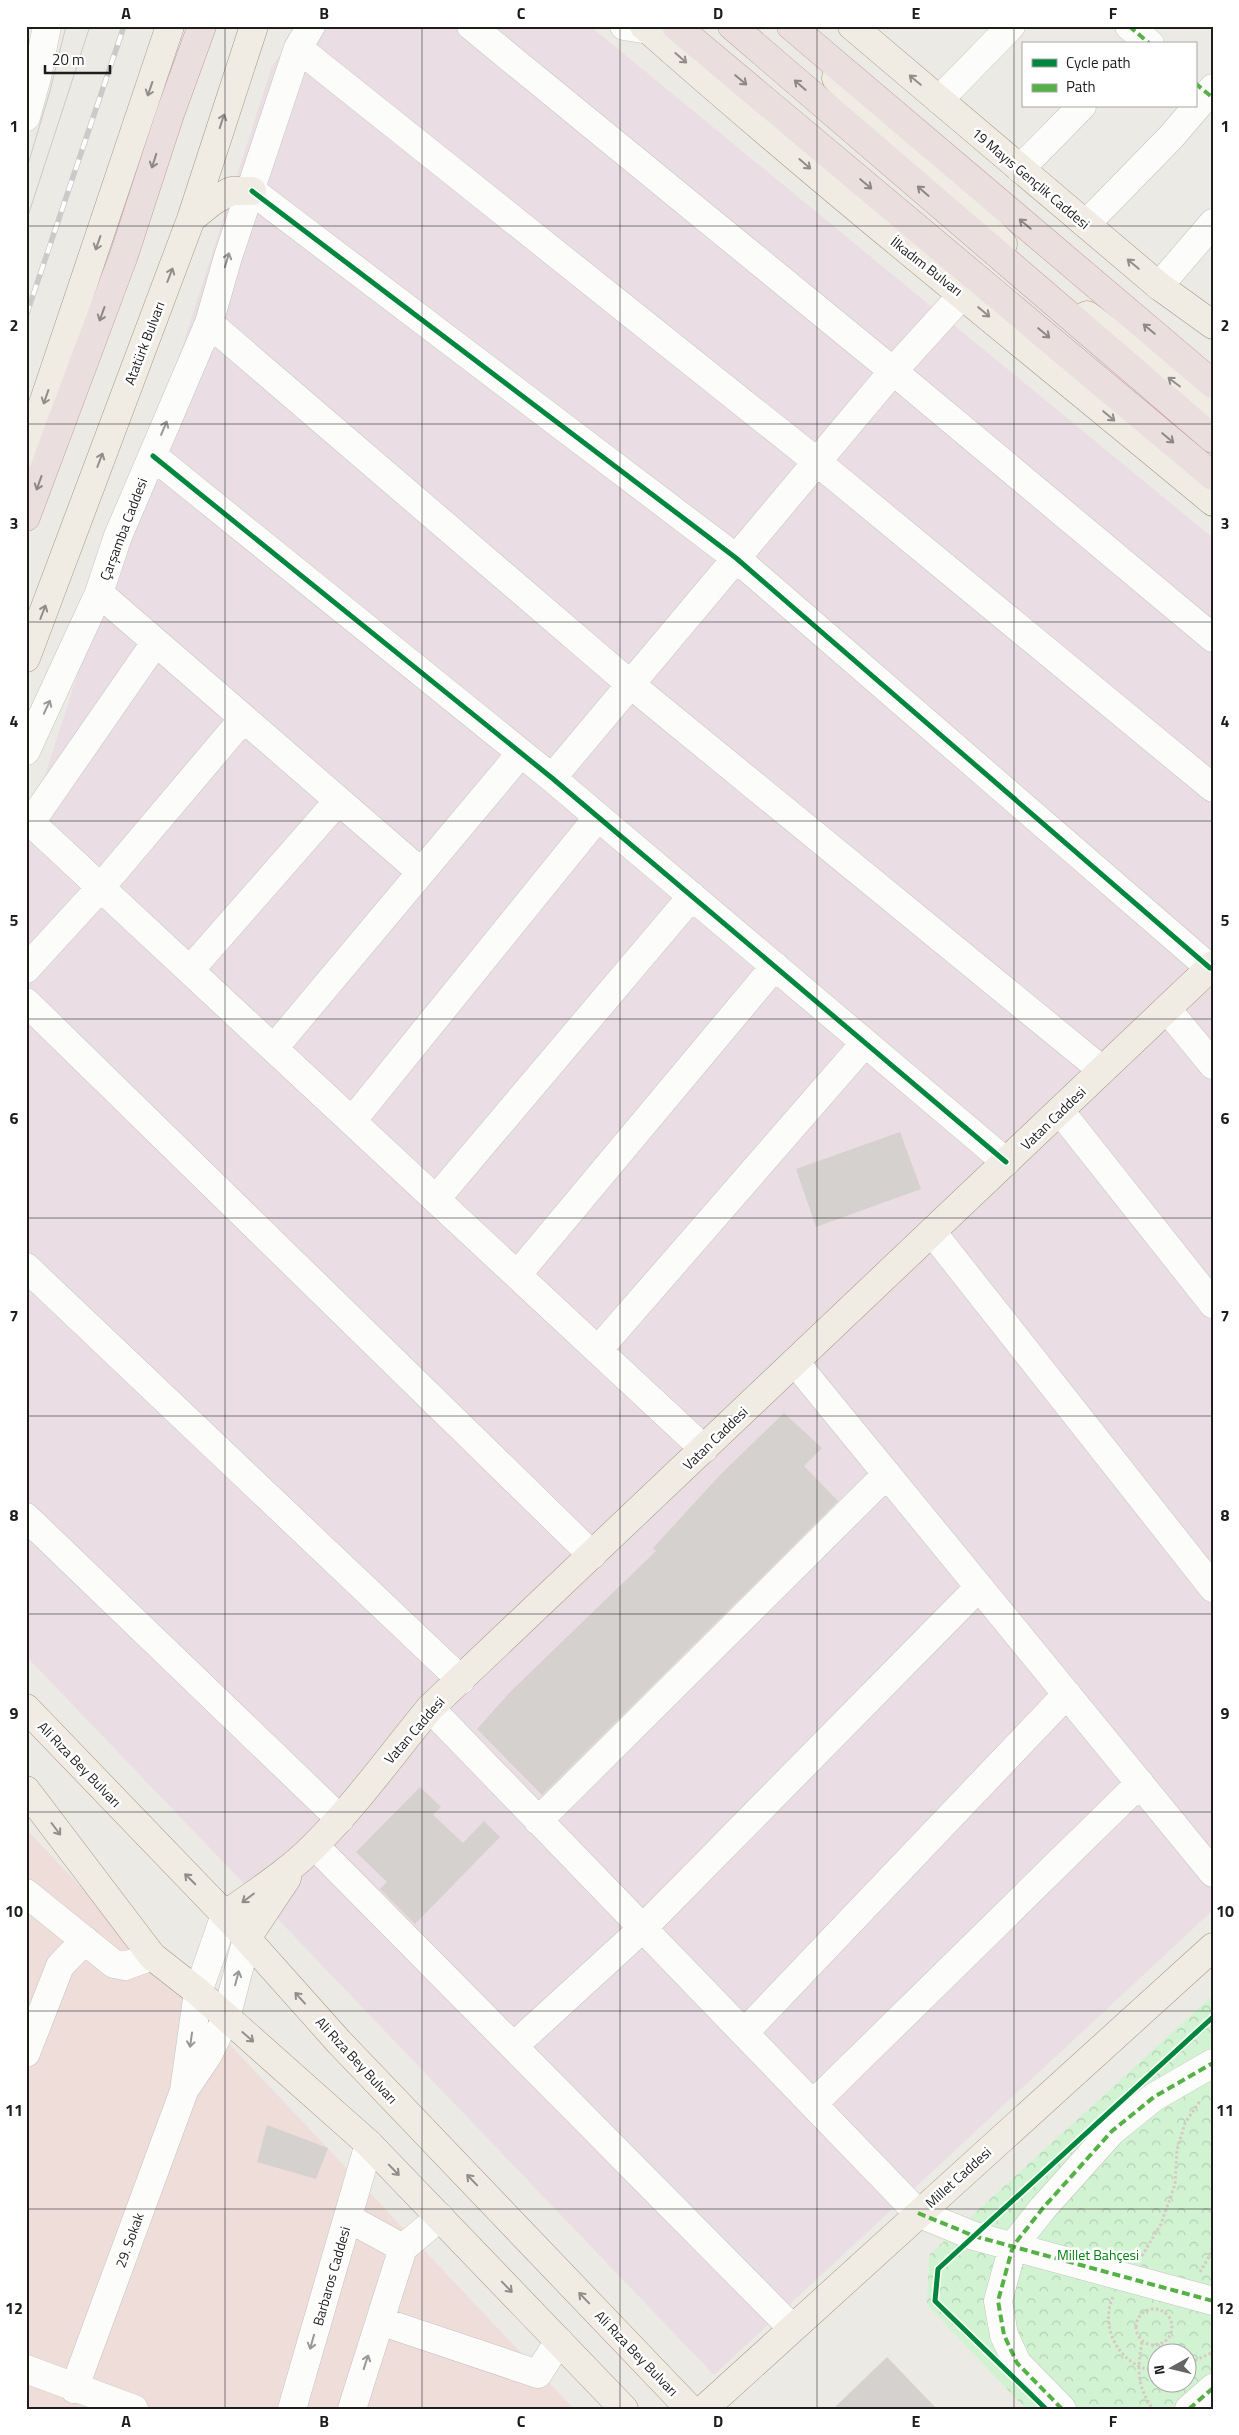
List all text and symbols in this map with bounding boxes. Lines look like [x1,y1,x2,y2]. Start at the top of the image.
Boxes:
text: A [121,1,131,25]
text: B [319,1,329,25]
text: C [517,1,526,25]
text: D [713,1,723,25]
text: E [912,1,921,25]
text: F [1109,1,1118,25]
scale bar [45,42,110,74]
legend [1022,42,1196,108]
text: 20 m [52,48,85,71]
text: Cycle path [1066,51,1131,74]
one-way arrow [675,52,688,64]
one-way arrow [734,74,747,85]
one-way arrow [909,74,922,85]
text: Path [1066,75,1096,98]
one-way arrow [794,79,807,91]
one-way arrow [145,81,155,97]
text: 1 [10,114,18,138]
one-way arrow [218,114,227,130]
text: 1 [1221,114,1229,138]
street label: 19 Mayıs Gençlik Caddesi [967,122,1095,234]
one-way arrow [149,152,159,168]
one-way arrow [798,158,811,170]
one-way arrow [859,178,872,189]
one-way arrow [917,185,930,197]
one-way arrow [1019,219,1032,230]
street label: İlkadım Bulvarı [886,231,968,301]
one-way arrow [93,235,102,251]
one-way arrow [223,252,233,268]
one-way arrow [1126,258,1139,269]
one-way arrow [166,268,175,283]
street label: Atatürk Bulvarı [118,298,170,388]
one-way arrow [96,306,106,321]
one-way arrow [977,306,990,317]
text: 2 [10,313,18,337]
text: 2 [1221,313,1229,337]
one-way arrow [1143,324,1156,335]
one-way arrow [1037,328,1050,339]
one-way arrow [1168,376,1181,387]
one-way arrow [40,389,50,405]
one-way arrow [1102,410,1115,421]
one-way arrow [160,421,170,436]
one-way arrow [1161,432,1174,443]
one-way arrow [96,453,105,468]
one-way arrow [34,475,43,490]
street label: Çarşamba Caddesi [94,475,152,583]
text: 3 [10,511,18,535]
text: 3 [1221,511,1229,535]
one-way arrow [39,605,48,620]
one-way arrow [42,700,52,715]
text: 4 [10,709,19,733]
text: 4 [1221,709,1230,733]
text: 5 [10,908,19,932]
text: 5 [1221,908,1230,932]
street label: Vatan Caddesi [1016,1081,1090,1155]
text: 6 [10,1106,19,1130]
text: 6 [1221,1106,1230,1130]
text: 7 [10,1304,18,1328]
text: 7 [1221,1304,1229,1328]
street label: Vatan Caddesi [678,1401,752,1475]
text: 8 [10,1503,19,1527]
text: 8 [1221,1503,1230,1527]
street label: Vatan Caddesi [379,1692,449,1768]
text: 9 [10,1701,19,1725]
text: 9 [1221,1701,1230,1725]
street label: Ali Rıza Bey Bulvarı [33,1716,127,1812]
one-way arrow [50,1822,61,1835]
one-way arrow [184,1873,196,1885]
one-way arrow [242,1893,255,1904]
text: 10 [5,1899,23,1923]
text: 10 [1216,1899,1234,1923]
one-way arrow [232,1971,242,1987]
one-way arrow [294,1992,306,2005]
street label: Ali Rıza Bey Bulvarı [311,2012,403,2108]
one-way arrow [185,2032,195,2048]
one-way arrow [241,2032,254,2043]
text: 11 [5,2098,23,2122]
text: 11 [1216,2098,1234,2122]
street label: Millet Caddesi [920,2142,996,2212]
one-way arrow [388,2163,400,2175]
one-way arrow [466,2174,478,2187]
street label: 29. Sokak [109,2209,149,2270]
street label: Barbaros Caddesi [307,2224,355,2328]
park label: Millet Bahçesi [1057,2244,1139,2265]
one-way arrow [501,2280,513,2293]
one-way arrow [578,2291,590,2304]
text: 12 [5,2296,23,2320]
text: 12 [1216,2296,1234,2320]
street label: Ali Rıza Bey Bulvarı [590,2305,684,2401]
one-way arrow [306,2334,316,2350]
north arrow [1146,2342,1196,2392]
one-way arrow [362,2355,372,2371]
text: N [1148,2364,1170,2376]
text: A [121,2409,131,2433]
text: B [319,2409,329,2433]
text: C [517,2409,526,2433]
text: D [713,2409,723,2433]
text: E [912,2409,921,2433]
text: F [1109,2409,1118,2433]

